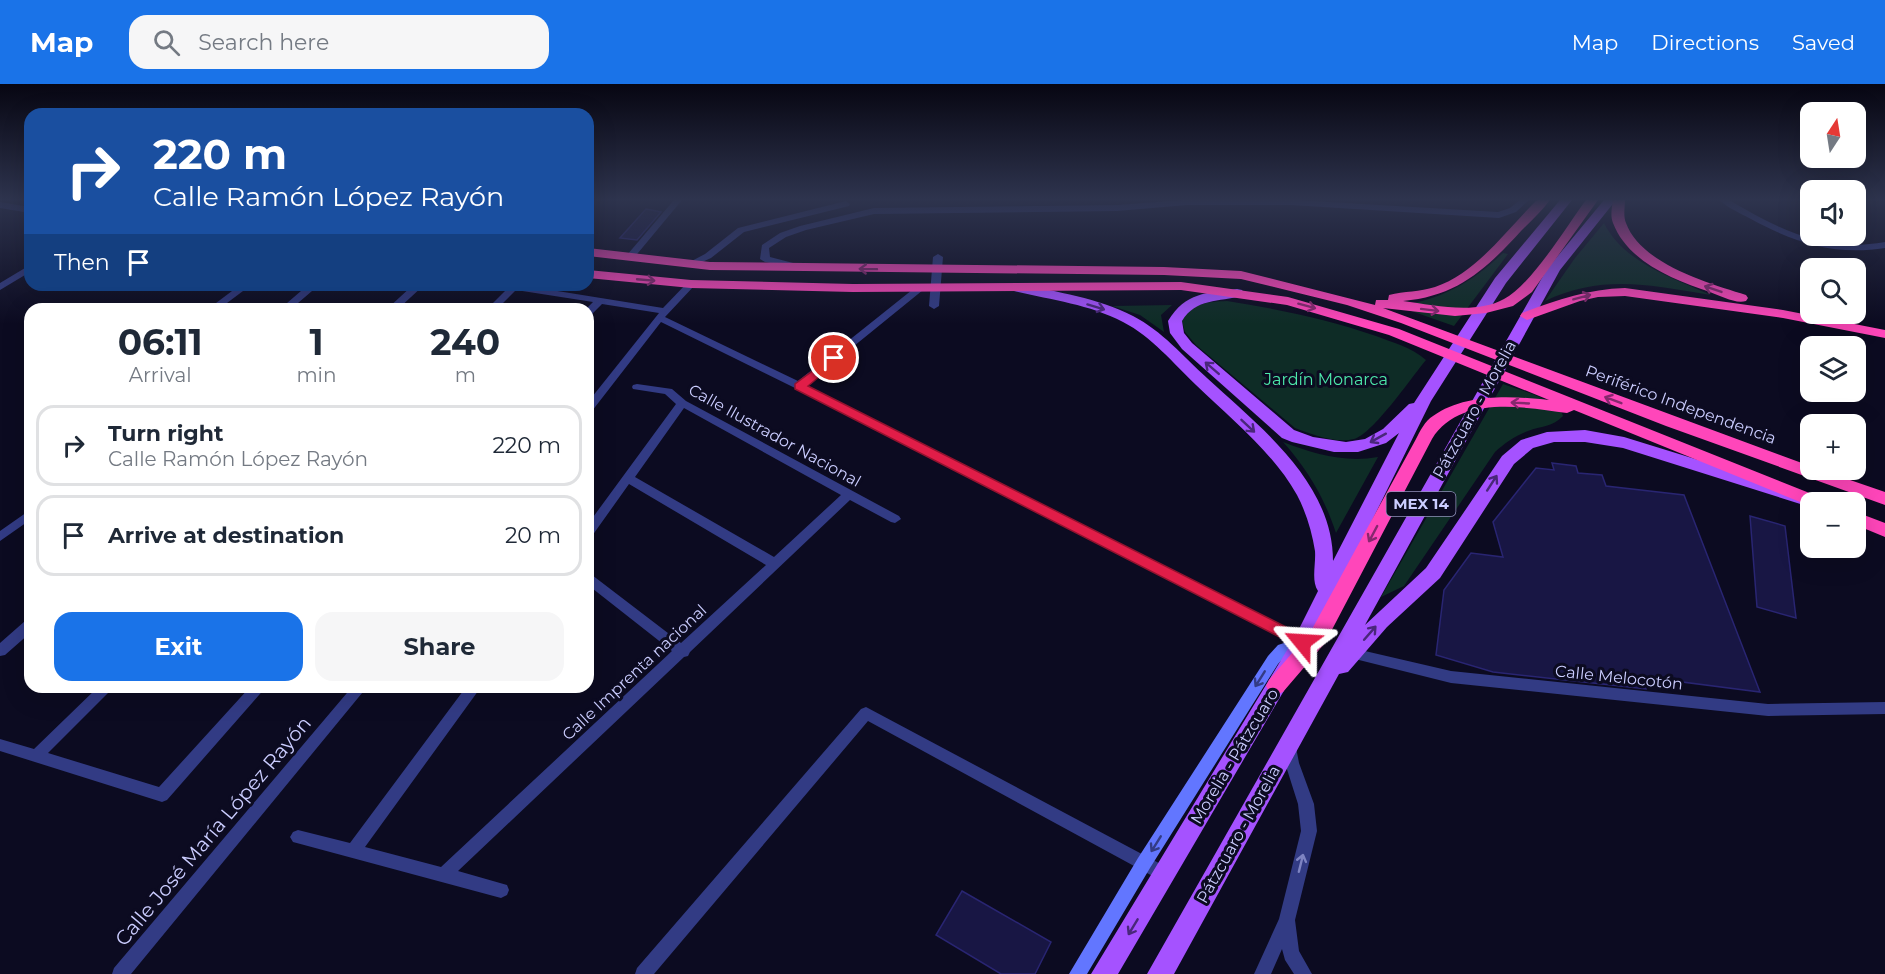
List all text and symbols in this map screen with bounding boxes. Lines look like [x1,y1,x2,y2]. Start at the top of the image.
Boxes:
search box [129,15,549,69]
text: Map [30,25,93,59]
icon: search [150,26,183,59]
text: Search here [198,29,329,56]
text: Map [1572,30,1618,55]
text: Directions [1651,30,1759,55]
text: Saved [1792,30,1855,55]
north arrow [1800,102,1866,168]
map controls [1800,102,1866,558]
text: 220 m [153,128,287,180]
icon: right [54,132,132,210]
text: Calle Ramón López Rayón [153,180,504,213]
button: sound [1800,180,1866,246]
icon: arrive [122,246,155,279]
text: Then [54,249,110,276]
button: search [1800,258,1866,324]
one-way arrow [859,264,879,275]
one-way arrow [636,275,656,286]
one-way arrow [1704,282,1723,293]
one-way arrow [1572,291,1591,303]
one-way arrow [1297,301,1316,312]
one-way arrow [1086,302,1105,313]
one-way arrow [1420,305,1440,316]
text: 06:11 [118,320,203,364]
text: 1 [309,320,324,364]
text: 240 [430,320,500,364]
pin [808,332,859,383]
button: layers [1800,336,1866,402]
street label: Pátzcuaro - Morelia [1429,337,1520,481]
icon: arrive [817,341,850,374]
one-way arrow [1205,361,1220,375]
street label: Periférico Independencia [1583,361,1779,448]
text: Arrival [129,363,192,387]
text: min [296,363,337,387]
text: m [455,363,476,387]
park label: Jardín Monarca [1263,370,1388,389]
street label: Calle Ilustrador Nacional [685,380,864,491]
one-way arrow [1604,394,1623,405]
one-way arrow [1510,398,1530,409]
button: + [1800,414,1866,480]
one-way arrow [1241,418,1256,433]
text: Turn right [108,420,223,447]
icon: right [57,429,90,462]
text: 220 m [492,432,561,459]
one-way arrow [1370,432,1387,444]
text: Calle Ramón López Rayón [108,447,368,471]
one-way arrow [1486,474,1499,491]
road number: MEX 14 [1386,492,1456,516]
button: − [1800,492,1866,558]
icon: arrive [57,519,90,552]
text: Arrive at destination [108,522,344,549]
text: 20 m [505,522,561,549]
one-way arrow [1367,525,1379,542]
street label: Calle Imprenta nacional [558,601,710,744]
position arrow [1270,610,1334,674]
button: Exit [54,612,303,681]
button: Share [315,612,564,681]
one-way arrow [1363,626,1377,641]
street label: Calle Melocotón [1554,661,1684,694]
one-way arrow [1254,670,1266,687]
street label: Morelia - Pátzcuaro [1187,685,1282,827]
street label: Calle José María López Rayón [110,711,316,951]
street label: Pátzcuaro - Morelia [1193,762,1284,906]
one-way arrow [1149,835,1161,852]
one-way arrow [1295,854,1307,873]
one-way arrow [1126,918,1138,935]

